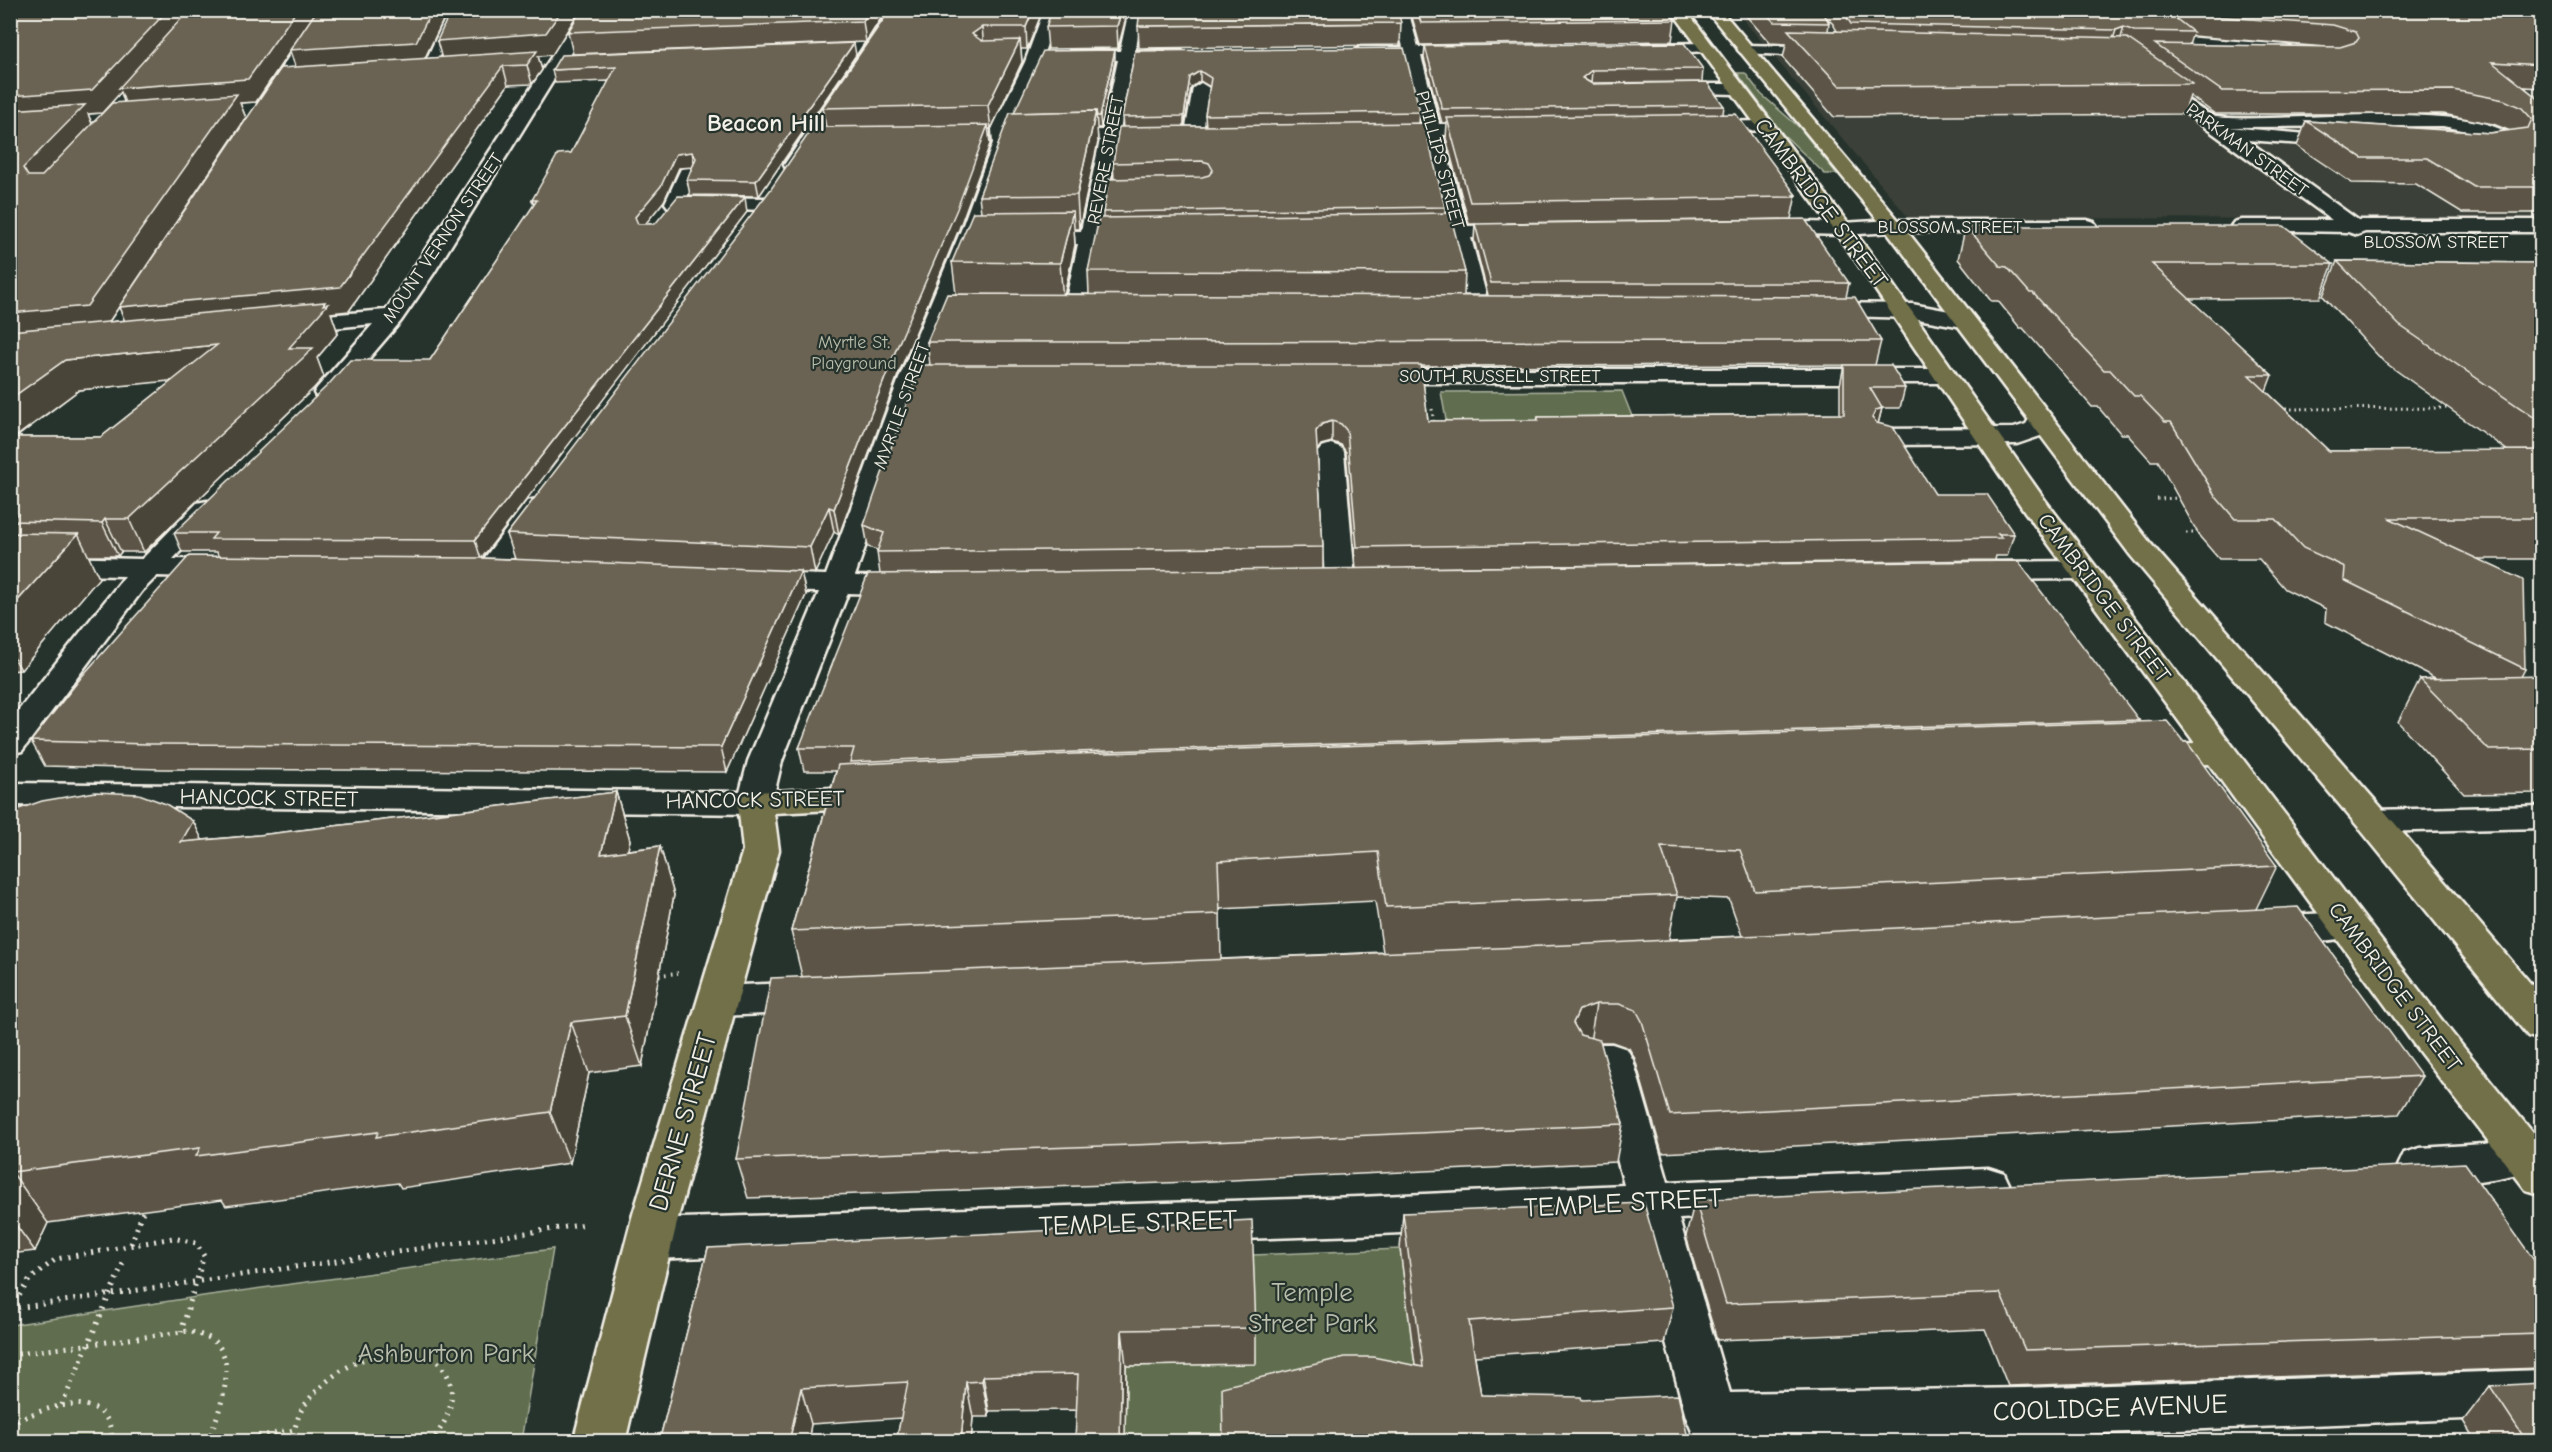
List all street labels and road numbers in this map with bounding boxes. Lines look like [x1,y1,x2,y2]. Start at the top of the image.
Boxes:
street label: PHILLIPS STREET [1411,89,1469,232]
street label: REVERE STREET [1083,93,1129,226]
street label: PARKMAN STREET [2182,99,2312,202]
street label: CAMBRIDGE STREET [1749,113,1893,293]
street label: MOUNT VERNON STREET [378,149,508,327]
street label: BLOSSOM STREET [1878,217,2023,238]
street label: BLOSSOM STREET [2364,232,2509,253]
street label: MYRTLE STREET [869,339,935,472]
street label: SOUTH RUSSELL STREET [1399,366,1601,387]
street label: CAMBRIDGE STREET [2032,508,2176,688]
street label: HANCOCK STREET [179,783,359,813]
street label: HANCOCK STREET [665,785,845,815]
street label: CAMBRIDGE STREET [2323,897,2467,1077]
street label: DERNE STREET [643,1029,723,1215]
street label: TEMPLE STREET [1523,1182,1723,1224]
street label: TEMPLE STREET [1038,1204,1238,1242]
street label: COOLIDGE AVENUE [1992,1388,2228,1428]

